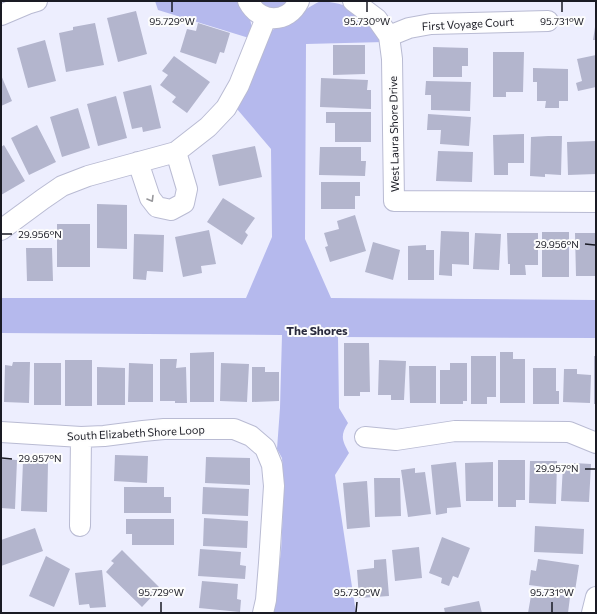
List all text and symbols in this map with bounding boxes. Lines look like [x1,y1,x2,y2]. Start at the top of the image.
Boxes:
text: 95.729°W [149,15,195,27]
text: 95.730°W [344,15,390,27]
street label: First Voyage Court [422,15,515,32]
text: 95.731°W [540,15,584,27]
street label: West Laura Shore Drive [386,76,401,192]
one-way arrow [147,194,154,201]
text: 29.956°N [18,228,62,240]
text: 29.956°N [535,238,579,250]
district label: The Shores [286,323,348,337]
street label: South Elizabeth Shore Loop [67,422,205,443]
text: 29.957°N [18,452,62,464]
text: 29.957°N [535,462,579,474]
text: 95.729°W [138,586,184,598]
text: 95.730°W [334,586,380,598]
text: 95.731°W [530,586,574,598]

